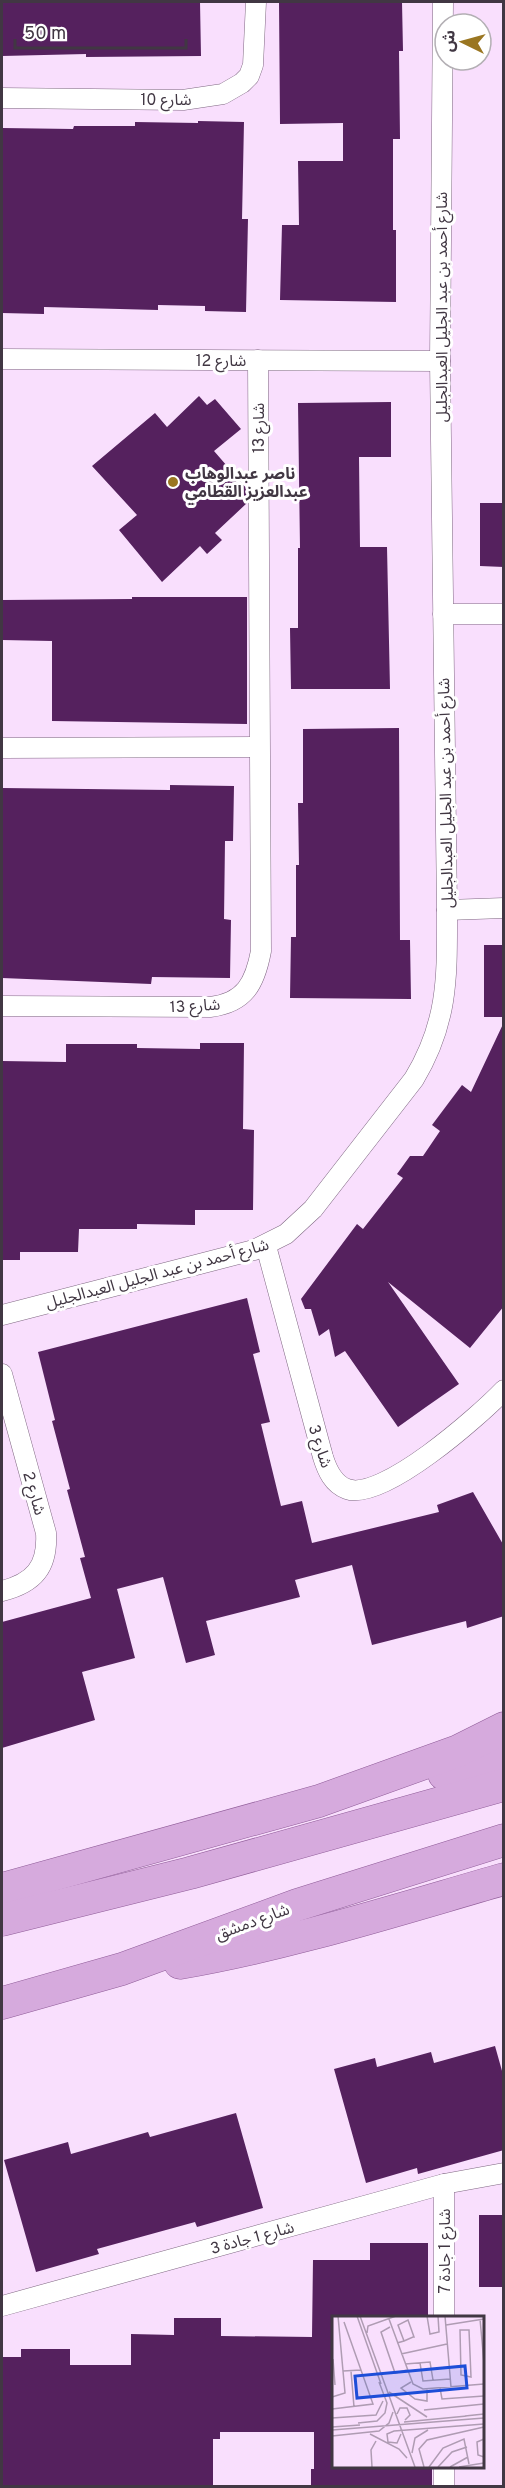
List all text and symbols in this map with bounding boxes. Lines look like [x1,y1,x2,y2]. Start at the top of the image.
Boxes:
scale bar [15,12,186,50]
north arrow [433,12,493,72]
text: 50 m [24,23,66,46]
text: ش [439,29,461,53]
street label: شارع 10 [140,91,192,112]
street label: شارع أحمد بن عبد الجليل العبدالجليل [432,192,454,422]
street label: شارع 12 [196,352,246,373]
street label: شارع 13 [250,403,271,453]
place label: ناصر عبدالوهاب عبدالعزيز القطامي [185,465,308,505]
marker: ناصر عبدالوهاب عبدالعزيز القطامي [166,475,180,489]
street label: شارع أحمد بن عبد الجليل العبدالجليل [434,678,460,908]
street label: شارع 13 [169,996,221,1019]
street label: شارع أحمد بن عبد الجليل العبدالجليل [43,1234,272,1315]
street label: شارع 3 [302,1422,335,1471]
street label: شارع 2 [16,1469,49,1518]
street label: شارع دمشق [213,1900,293,1946]
street label: شارع 1 جادة 7 [436,2209,457,2294]
street label: شارع 1 جادة 3 [208,2218,297,2261]
inset map [332,2316,484,2467]

